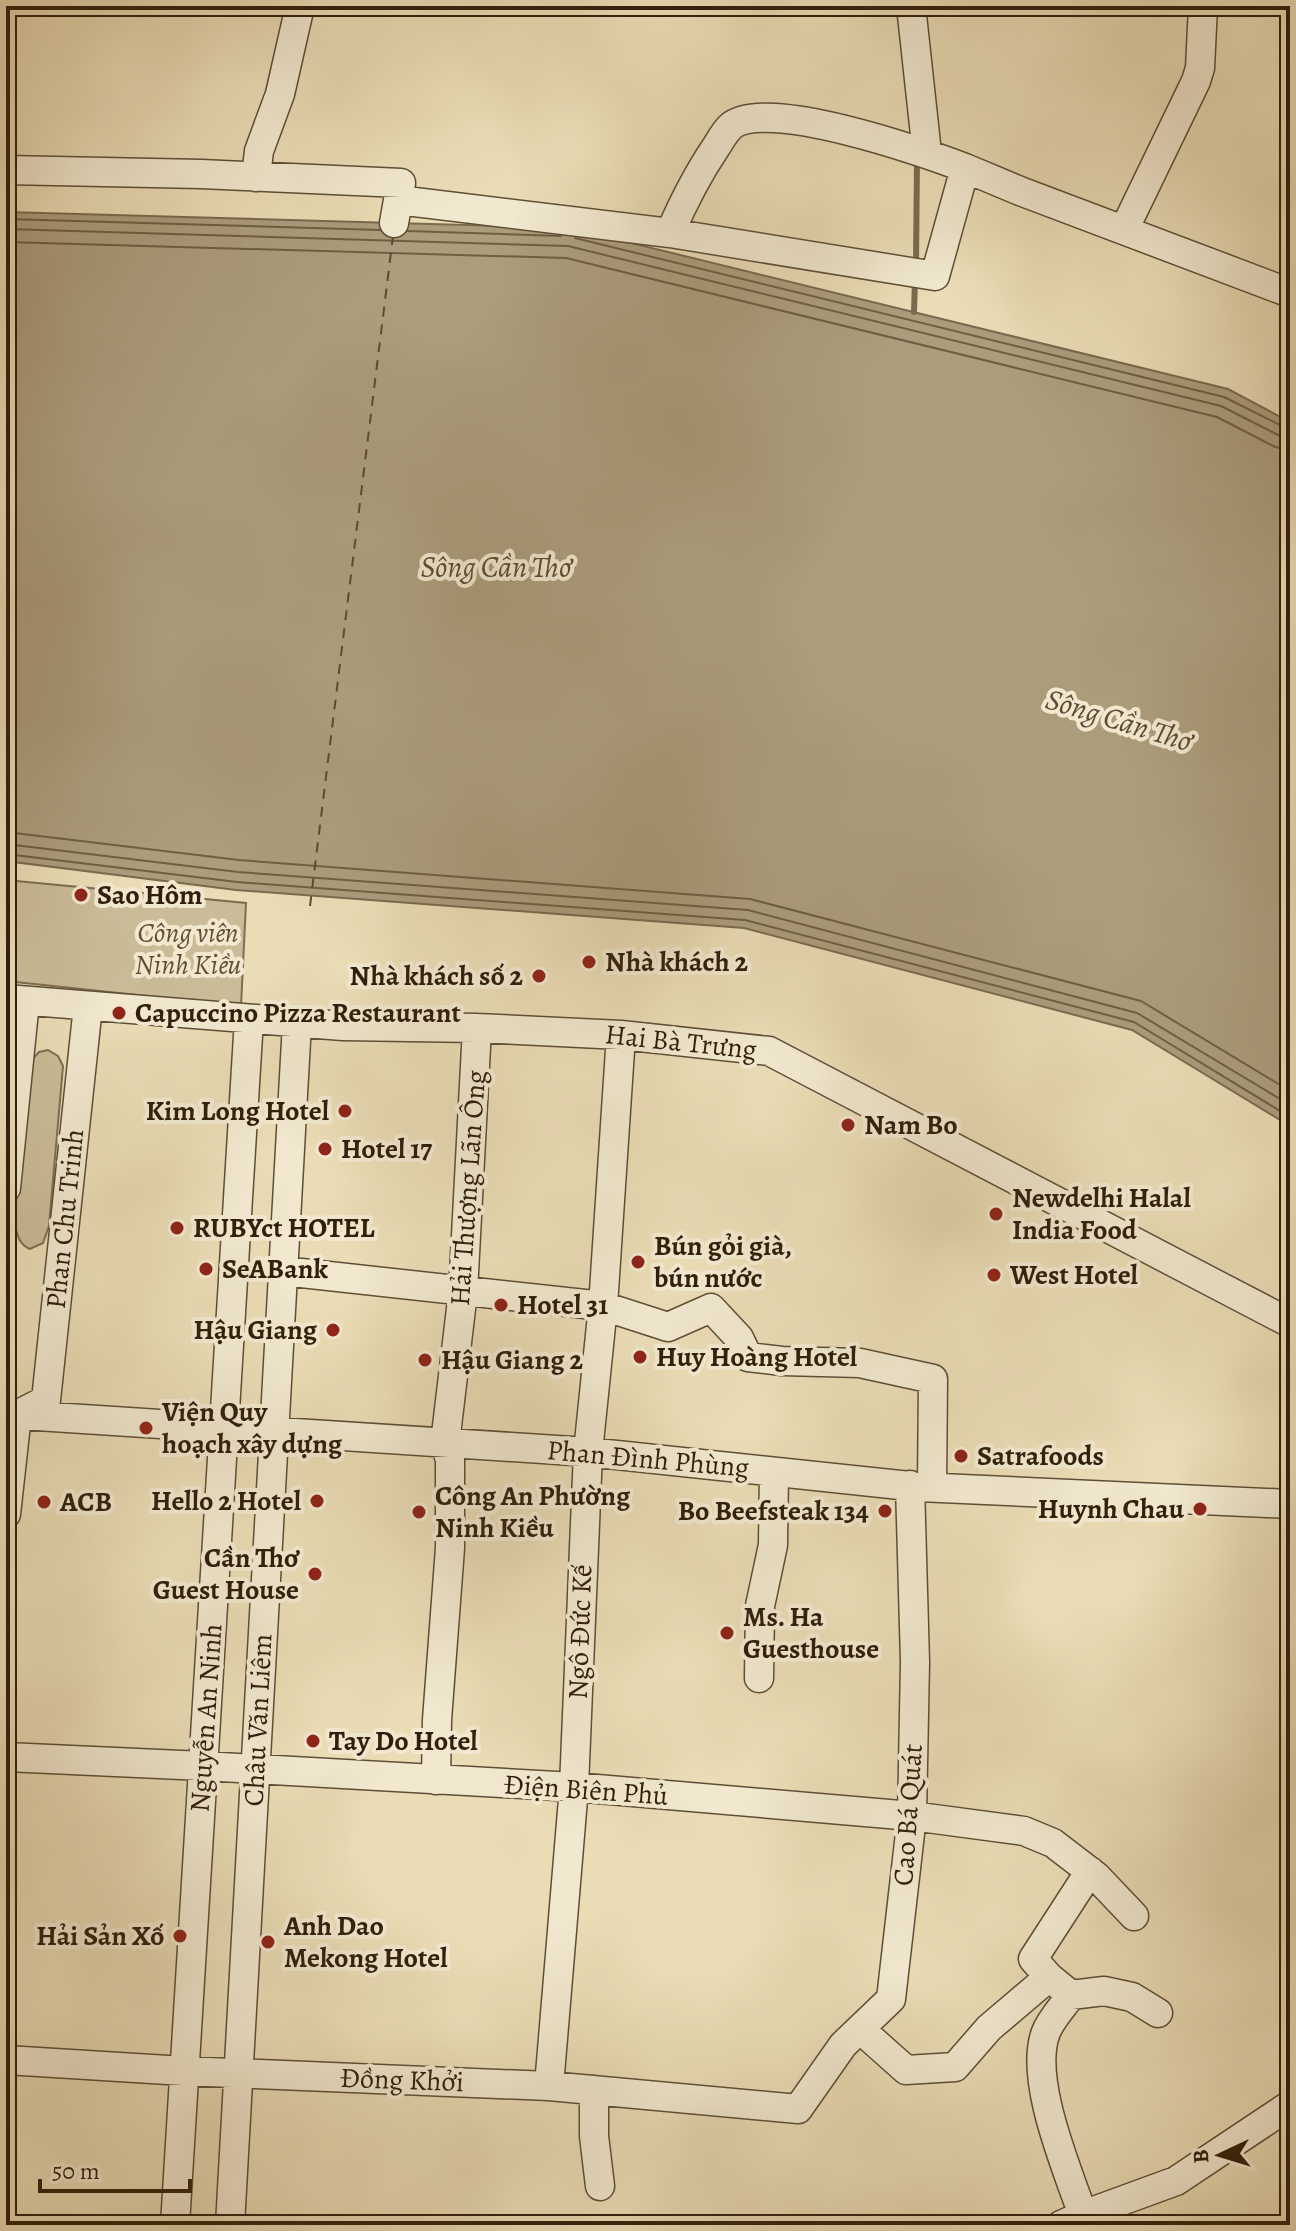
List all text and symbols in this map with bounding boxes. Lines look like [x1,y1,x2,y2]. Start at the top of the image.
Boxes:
water label: Sông Cần Thơ [420,547,574,587]
water label: Sông Cần Thơ [1041,679,1199,762]
place label: Sao Hôm [97,876,202,914]
marker: Sao Hôm [72,886,90,904]
park label: Công viên Ninh Kiều [135,914,241,984]
place label: Nhà khách 2 [605,943,748,981]
marker: Nhà khách 2 [580,953,598,971]
place label: Nhà khách số 2 [350,957,523,995]
marker: Nhà khách số 2 [530,967,548,985]
place label: Capuccino Pizza Restaurant [135,994,461,1032]
marker: Capuccino Pizza Restaurant [110,1004,128,1022]
street label: Hai Bà Trưng [603,1015,759,1069]
street label: Hải Thượng Lãn Ông [441,1069,495,1307]
place label: Kim Long Hotel [146,1092,330,1130]
marker: Kim Long Hotel [336,1102,354,1120]
place label: Nam Bo [864,1106,958,1144]
marker: Nam Bo [839,1116,857,1134]
street label: Phan Chu Trinh [37,1127,93,1311]
place label: Hotel 17 [341,1130,432,1168]
marker: Hotel 17 [316,1140,334,1158]
place label: Newdelhi Halal India Food [1012,1179,1191,1249]
marker: Newdelhi Halal India Food [987,1205,1005,1223]
place label: RUBYct HOTEL [193,1209,375,1247]
marker: RUBYct HOTEL [168,1219,186,1237]
place label: Bún gỏi già, bún nước [653,1227,792,1297]
place label: SeABank [222,1250,328,1288]
marker: Bún gỏi già, bún nước [629,1253,647,1271]
place label: West Hotel [1009,1256,1138,1294]
marker: SeABank [197,1260,215,1278]
marker: West Hotel [985,1266,1003,1284]
place label: Hotel 31 [517,1286,608,1324]
marker: Hotel 31 [492,1296,510,1314]
place label: Hậu Giang [193,1311,318,1349]
marker: Hậu Giang [324,1321,342,1339]
place label: Huy Hoàng Hotel [656,1338,858,1376]
place label: Hậu Giang 2 [441,1341,583,1379]
marker: Huy Hoàng Hotel [631,1348,649,1366]
marker: Hậu Giang 2 [416,1351,434,1369]
place label: Viện Quy hoạch xây dựng [161,1393,343,1463]
marker: Viện Quy hoạch xây dựng [137,1419,155,1437]
street label: Phan Đình Phùng [545,1431,751,1487]
place label: Satrafoods [977,1437,1104,1475]
marker: Satrafoods [952,1447,970,1465]
place label: Công An Phường Ninh Kiều [435,1477,631,1547]
place label: Hello 2 Hotel [151,1482,302,1520]
place label: ACB [59,1483,112,1521]
place label: Huynh Chau [1038,1490,1185,1528]
marker: Hello 2 Hotel [308,1492,326,1510]
place label: Bo Beefsteak 134 [678,1492,869,1530]
marker: ACB [35,1493,53,1511]
marker: Huynh Chau [1191,1500,1209,1518]
marker: Bo Beefsteak 134 [876,1502,894,1520]
marker: Công An Phường Ninh Kiều [410,1503,428,1521]
place label: Cần Thơ Guest House [153,1539,300,1609]
street label: Ngô Đức Kế [559,1564,601,1700]
marker: Cần Thơ Guest House [306,1565,324,1583]
place label: Ms. Ha Guesthouse [743,1598,879,1668]
street label: Nguyễn An Ninh [180,1622,232,1814]
marker: Ms. Ha Guesthouse [718,1624,736,1642]
street label: Châu Văn Liêm [235,1633,281,1807]
place label: Tay Do Hotel [329,1722,478,1760]
marker: Tay Do Hotel [304,1732,322,1750]
street label: Cao Bá Quát [884,1743,932,1887]
street label: Điện Biên Phủ [503,1765,670,1815]
place label: Anh Dao Mekong Hotel [283,1907,448,1977]
place label: Hải Sản Xố [36,1917,164,1955]
marker: Hải Sản Xố [171,1927,189,1945]
marker: Anh Dao Mekong Hotel [259,1933,277,1951]
street label: Đồng Khởi [339,2059,465,2101]
north arrow [1180,2115,1260,2195]
scale bar [40,2143,190,2193]
text: B [1186,2148,1216,2164]
text: 50 m [52,2155,100,2187]

